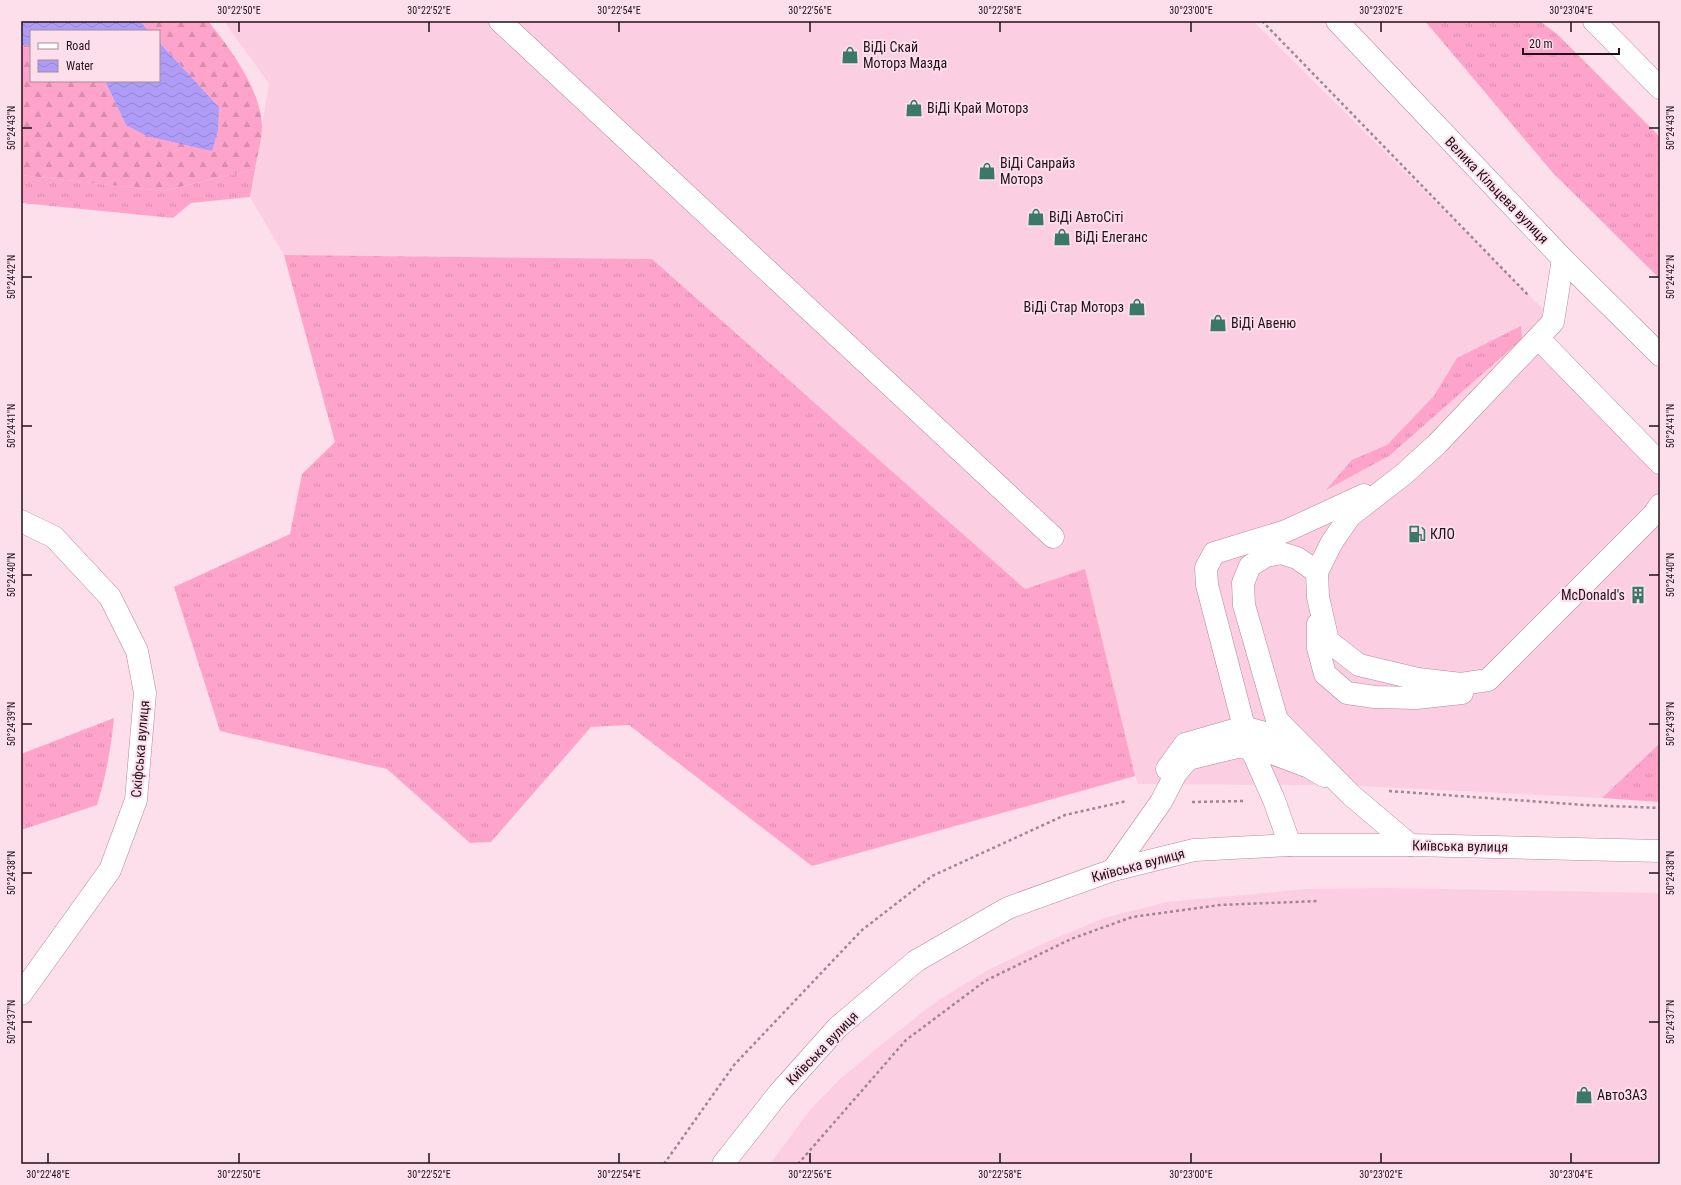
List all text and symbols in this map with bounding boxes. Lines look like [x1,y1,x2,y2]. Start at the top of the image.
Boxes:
text: 30°22'50"E [217,5,261,16]
text: 30°22'52"E [407,5,451,16]
text: 30°22'54"E [597,5,641,16]
text: 30°22'56"E [788,5,832,16]
text: 30°22'58"E [978,5,1022,16]
text: 30°23'00"E [1169,5,1213,16]
text: 30°23'02"E [1359,5,1403,16]
text: 30°23'04"E [1549,5,1593,16]
legend [30,30,160,82]
scale bar [1523,30,1619,56]
text: 20 m [1529,37,1553,51]
text: Road [66,39,90,53]
place label: ВіДі Скай Моторз Мазда [863,39,947,71]
shop icon: ВіДі Скай Моторз Мазда [840,45,860,65]
text: Water [66,59,94,73]
shop icon: ВіДі Край Моторз [904,98,924,118]
place label: ВіДі Край Моторз [927,100,1028,116]
text: 50°24'43"N [6,106,17,150]
text: 50°24'43"N [1665,106,1676,150]
street label: Велика Кільцева вулиця [1442,133,1552,247]
place label: ВіДі Санрайз Моторз [1000,155,1075,187]
shop icon: ВіДі Санрайз Моторз [977,161,997,181]
shop icon: ВіДі АвтоСіті [1026,207,1046,227]
place label: ВіДі АвтоСіті [1049,209,1124,225]
shop icon: ВіДі Елеганс [1052,227,1072,247]
place label: ВіДі Елеганс [1075,229,1148,245]
text: 50°24'42"N [6,255,17,299]
text: 50°24'42"N [1665,255,1676,299]
shop icon: ВіДі Стар Моторз [1127,297,1147,317]
place label: ВіДі Стар Моторз [1024,299,1124,315]
shop icon: ВіДі Авеню [1208,313,1228,333]
place label: ВіДі Авеню [1231,315,1296,331]
text: 50°24'41"N [6,404,17,448]
text: 50°24'41"N [1665,404,1676,448]
fuel station icon: КЛО [1407,524,1427,544]
place label: КЛО [1430,526,1455,542]
text: 50°24'40"N [6,553,17,597]
text: 50°24'40"N [1665,553,1676,597]
building icon: McDonald's [1628,585,1648,605]
place label: McDonald's [1561,587,1625,603]
street label: Скіфська вулиця [128,700,152,798]
text: 50°24'39"N [6,702,17,746]
text: 50°24'39"N [1665,702,1676,746]
street label: Київська вулиця [1412,837,1508,855]
street label: Київська вулиця [1090,845,1186,885]
text: 50°24'38"N [6,851,17,895]
text: 50°24'38"N [1665,851,1676,895]
text: 50°24'37"N [6,1000,17,1044]
text: 50°24'37"N [1665,1000,1676,1044]
street label: Київська вулиця [783,1008,861,1088]
shop icon: АвтоЗАЗ [1574,1085,1594,1105]
place label: АвтоЗАЗ [1597,1087,1647,1103]
text: 30°22'48"E [26,1169,70,1180]
text: 30°22'50"E [217,1169,261,1180]
text: 30°22'52"E [407,1169,451,1180]
text: 30°22'54"E [597,1169,641,1180]
text: 30°22'56"E [788,1169,832,1180]
text: 30°22'58"E [978,1169,1022,1180]
text: 30°23'00"E [1169,1169,1213,1180]
text: 30°23'02"E [1359,1169,1403,1180]
text: 30°23'04"E [1549,1169,1593,1180]

